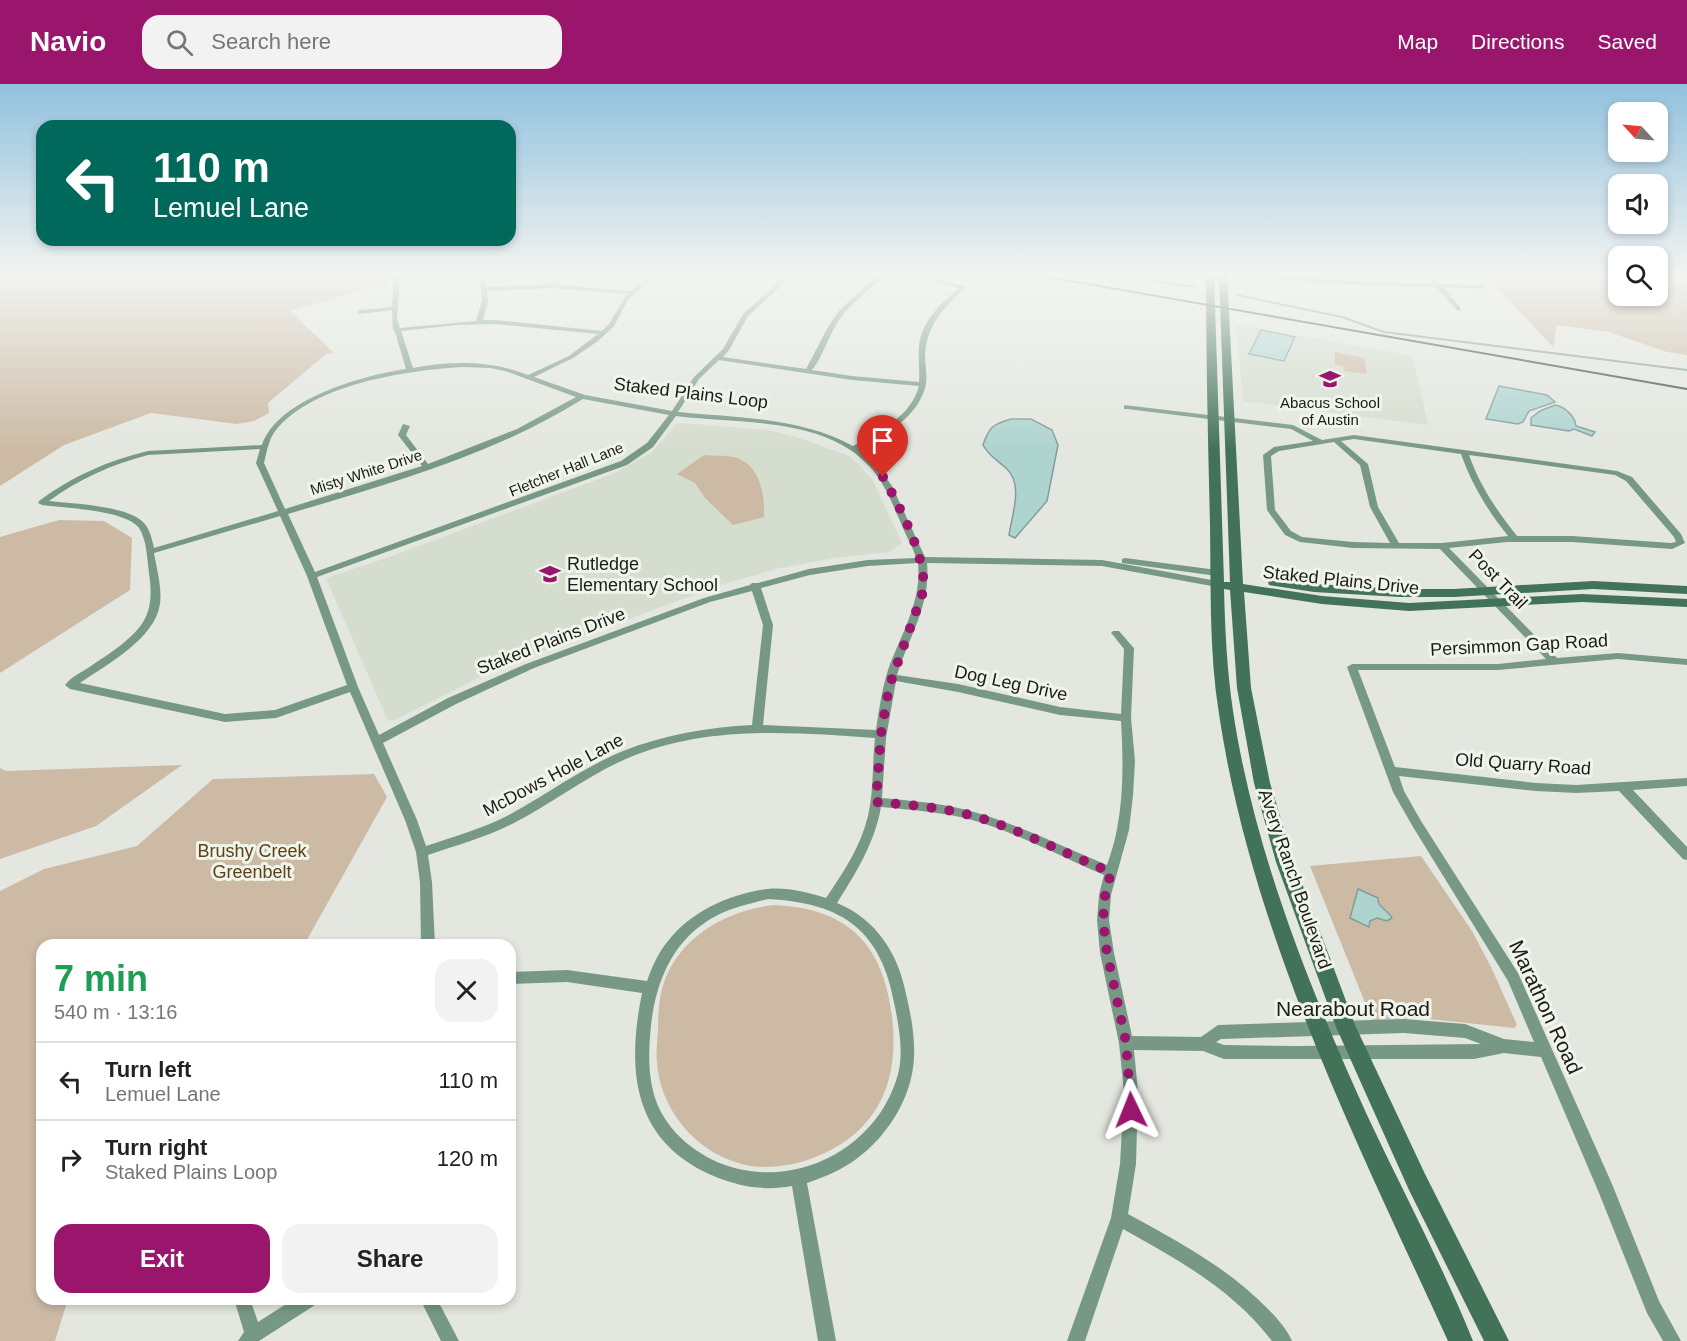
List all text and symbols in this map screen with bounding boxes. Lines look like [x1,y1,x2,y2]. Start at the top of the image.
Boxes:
search box [142,15,562,69]
text: Navio [30,26,106,57]
icon: search [163,26,196,59]
text: Search here [211,29,331,54]
text: Map [1397,30,1438,53]
text: Directions [1471,30,1564,53]
text: Saved [1597,30,1657,53]
north arrow [1608,102,1668,162]
map controls [1608,102,1668,306]
icon: left [54,144,132,222]
text: 110 m [153,144,270,191]
button: sound [1608,174,1668,234]
text: Lemuel Lane [153,193,309,223]
button: search [1608,246,1668,306]
school or university icon: Abacus School of Austin [1318,367,1342,391]
street label: Staked Plains Loop [613,374,769,412]
place label: Abacus School of Austin [1280,394,1380,428]
pin [857,415,908,477]
icon: arrive [866,424,899,457]
street label: Fletcher Hall Lane [506,438,626,500]
street label: Misty White Drive [308,446,424,498]
street label: Post Trail [1465,545,1531,613]
place label: Rutledge Elementary School [567,554,718,595]
school or university icon: Rutledge Elementary School [538,562,562,586]
street label: Staked Plains Drive [1262,562,1420,598]
street label: Staked Plains Drive [474,604,628,678]
street label: Persimmon Gap Road [1430,630,1608,660]
street label: Dog Leg Drive [953,661,1069,705]
street label: McDows Hole Lane [479,730,627,820]
street label: Old Quarry Road [1454,749,1592,779]
street label: Avery Ranch Boulevard [1255,786,1335,972]
park label: Brushy Creek Greenbelt [197,841,308,882]
street label: Marathon Road [1505,937,1587,1077]
text: 7 min [54,958,148,999]
button: close [435,959,498,1022]
street label: Nearabout Road [1276,997,1430,1020]
text: 540 m · 13:16 [54,1001,177,1023]
text: Turn left [105,1057,191,1082]
icon: left [54,1065,87,1098]
text: 110 m [438,1068,498,1093]
position arrow [1099,1078,1163,1142]
text: Lemuel Lane [105,1083,221,1105]
text: Turn right [105,1135,207,1160]
icon: right [54,1143,87,1176]
text: 120 m [437,1146,498,1171]
text: Staked Plains Loop [105,1161,277,1183]
button: Exit [54,1224,270,1293]
button: Share [282,1224,498,1293]

